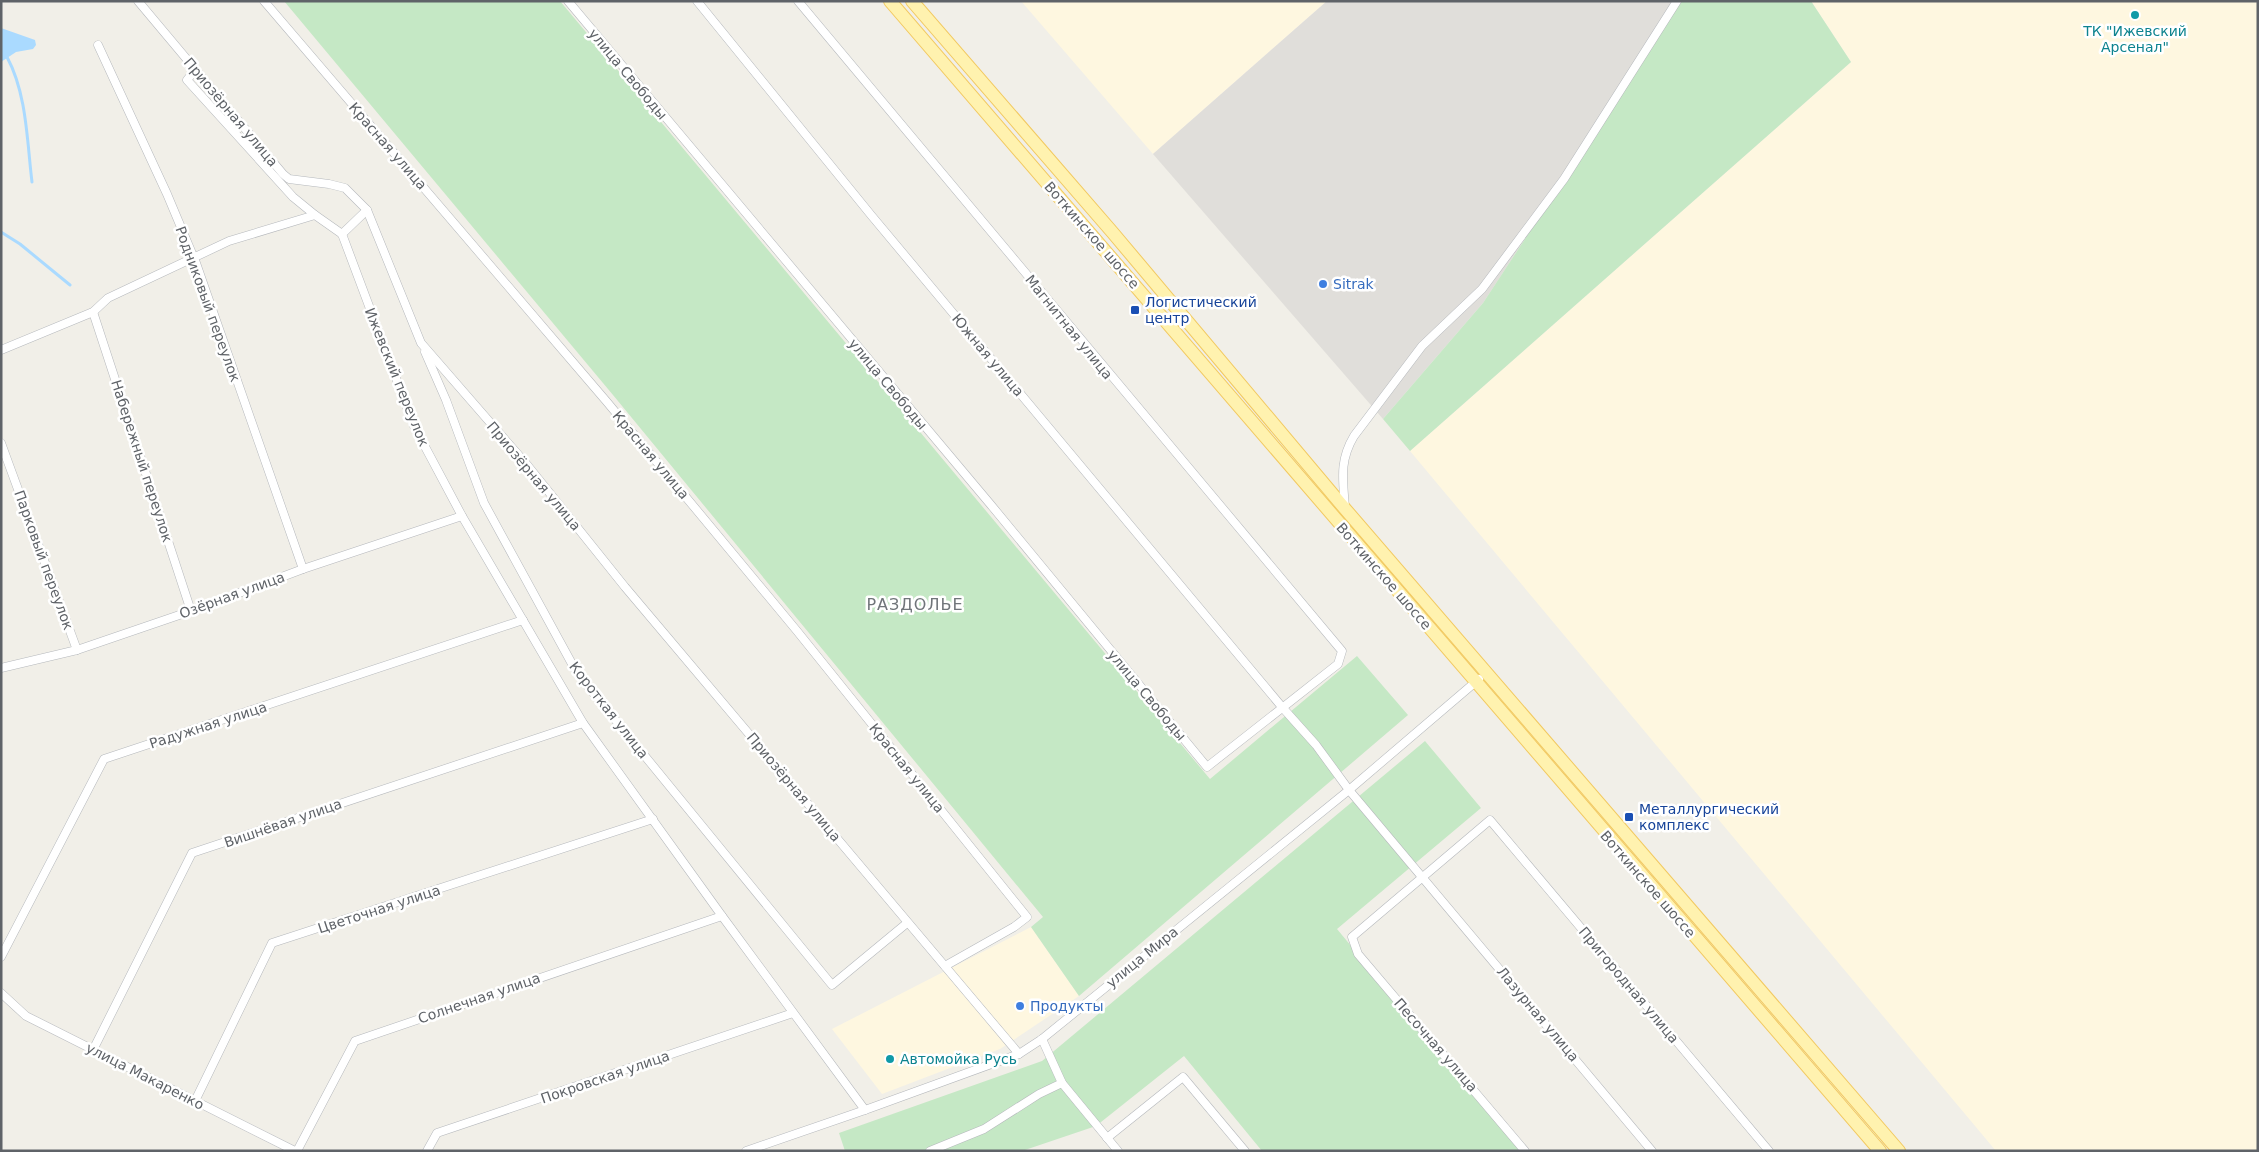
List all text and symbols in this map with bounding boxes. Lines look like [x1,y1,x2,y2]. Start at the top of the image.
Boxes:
marker: ТК "Ижевский Арсенал" [2129,9,2141,21]
place label: ТК "Ижевский Арсенал" [2082,23,2187,55]
street label: улица Свободы [585,25,671,123]
street label: Приозёрная улица [181,54,281,170]
street label: Красная улица [346,99,430,193]
street label: Воткинское шоссе [1041,178,1143,292]
street label: Родниковый переулок [172,224,244,384]
street label: Магнитная улица [1022,272,1116,382]
place label: Sitrak [1333,276,1375,292]
marker: Sitrak [1317,278,1329,290]
place label: Логистический центр [1145,294,1257,326]
marker: Логистический центр [1129,304,1141,316]
street label: Ижевский переулок [362,305,432,449]
street label: Южная улица [949,310,1027,400]
street label: улица Свободы [845,335,931,433]
street label: Набережный переулок [108,378,176,544]
street label: Красная улица [609,408,693,502]
street label: Приозёрная улица [484,418,584,534]
street label: Парковый переулок [11,488,77,632]
street label: Воткинское шоссе [1333,519,1435,633]
street label: Озёрная улица [177,568,287,622]
district label: РАЗДОЛЬЕ [866,595,964,614]
street label: улица Свободы [1104,646,1190,744]
street label: Короткая улица [566,658,652,762]
street label: Радужная улица [147,698,269,752]
street label: Красная улица [866,720,948,816]
street label: Приозёрная улица [744,729,844,845]
street label: Вишнёвая улица [222,795,344,851]
place label: Металлургический комплекс [1639,801,1779,833]
marker: Металлургический комплекс [1623,811,1635,823]
street label: Воткинское шоссе [1597,827,1699,941]
street label: Цветочная улица [316,882,442,936]
street label: улица Мира [1103,923,1181,991]
street label: Пригородная улица [1576,924,1682,1046]
street label: Лазурная улица [1494,963,1582,1065]
street label: Солнечная улица [416,970,542,1026]
street label: Песочная улица [1391,995,1481,1095]
place label: Продукты [1030,998,1104,1014]
marker: Продукты [1014,1000,1026,1012]
street label: улица Макаренко [83,1039,207,1113]
street label: Покровская улица [538,1047,672,1107]
place label: Автомойка Русь [900,1051,1017,1067]
marker: Автомойка Русь [884,1053,896,1065]

